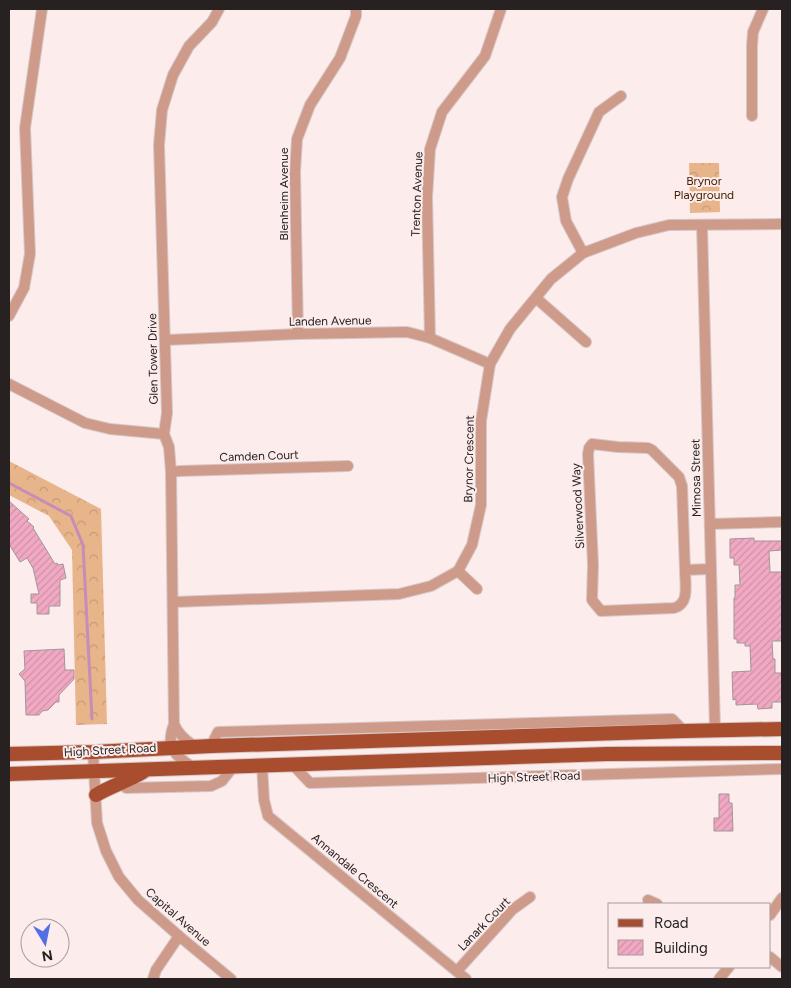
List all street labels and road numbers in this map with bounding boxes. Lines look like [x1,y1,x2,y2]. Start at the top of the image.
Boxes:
street label: Blenheim Avenue [277,147,291,241]
street label: Trenton Avenue [409,151,425,237]
street label: Glen Tower Drive [145,313,161,405]
street label: Landen Avenue [288,313,372,329]
street label: Brynor Crescent [461,415,477,503]
street label: Mimosa Street [688,438,704,517]
street label: Camden Court [219,448,299,464]
street label: Silverwood Way [569,462,587,549]
street label: High Street Road [63,741,157,759]
street label: High Street Road [487,768,581,786]
street label: Annandale Crescent [309,831,402,912]
street label: Capital Avenue [143,885,214,949]
street label: Lanark Court [455,894,513,954]

